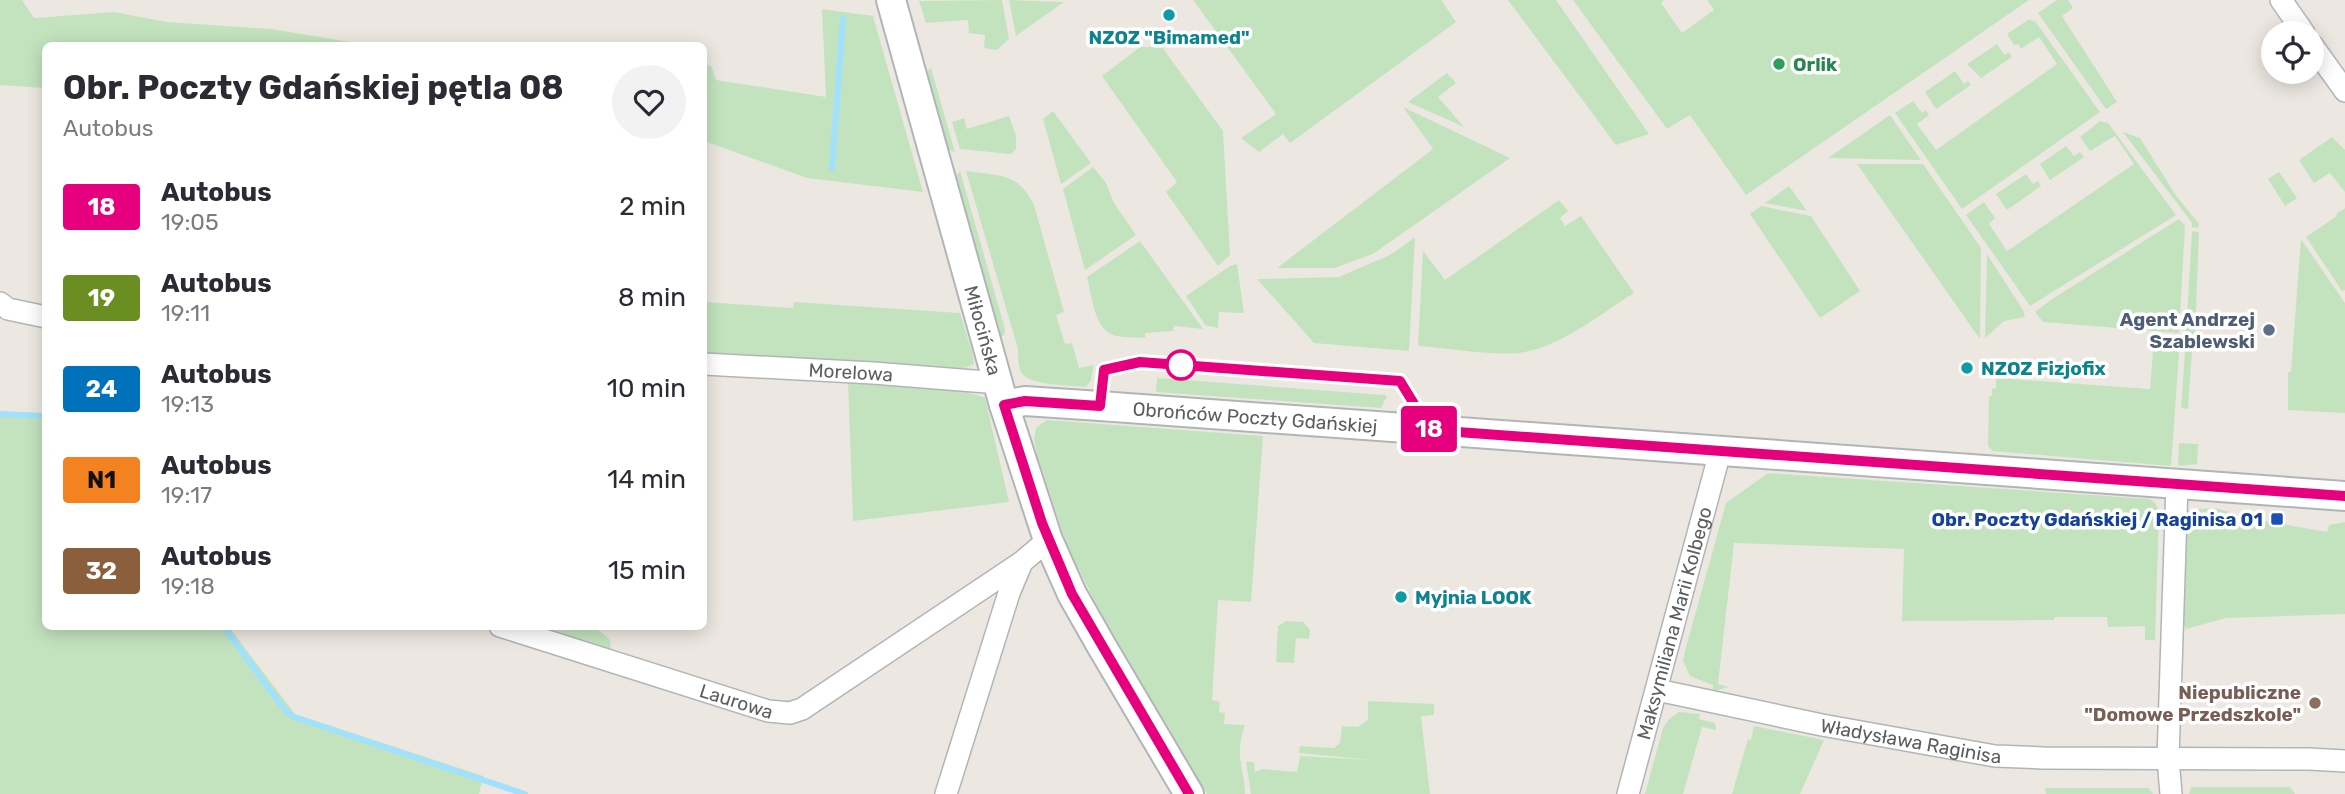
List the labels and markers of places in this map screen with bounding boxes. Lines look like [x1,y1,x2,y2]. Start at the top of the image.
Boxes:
marker: NZOZ "Bimamed" [1161,7,1177,23]
place label: NZOZ "Bimamed" [1089,26,1250,49]
place label: Orlik [1793,53,1837,76]
marker: Orlik [1771,56,1787,72]
place label: Agent Andrzej Szablewski [2120,308,2255,353]
marker: Agent Andrzej Szablewski [2261,322,2277,338]
unlabelled marker [1166,350,1196,380]
place label: NZOZ Fizjofix [1981,357,2106,380]
marker: NZOZ Fizjofix [1959,360,1975,376]
place label: Obr. Poczty Gdańskiej / Raginisa 01 [1932,508,2263,531]
marker: Obr. Poczty Gdańskiej / Raginisa 01 [2269,511,2285,527]
place label: Myjnia LOOK [1415,586,1532,609]
marker: Myjnia LOOK [1393,589,1409,605]
place label: Niepubliczne "Domowe Przedszkole" [2084,681,2301,726]
marker: Niepubliczne "Domowe Przedszkole" [2307,695,2323,711]

